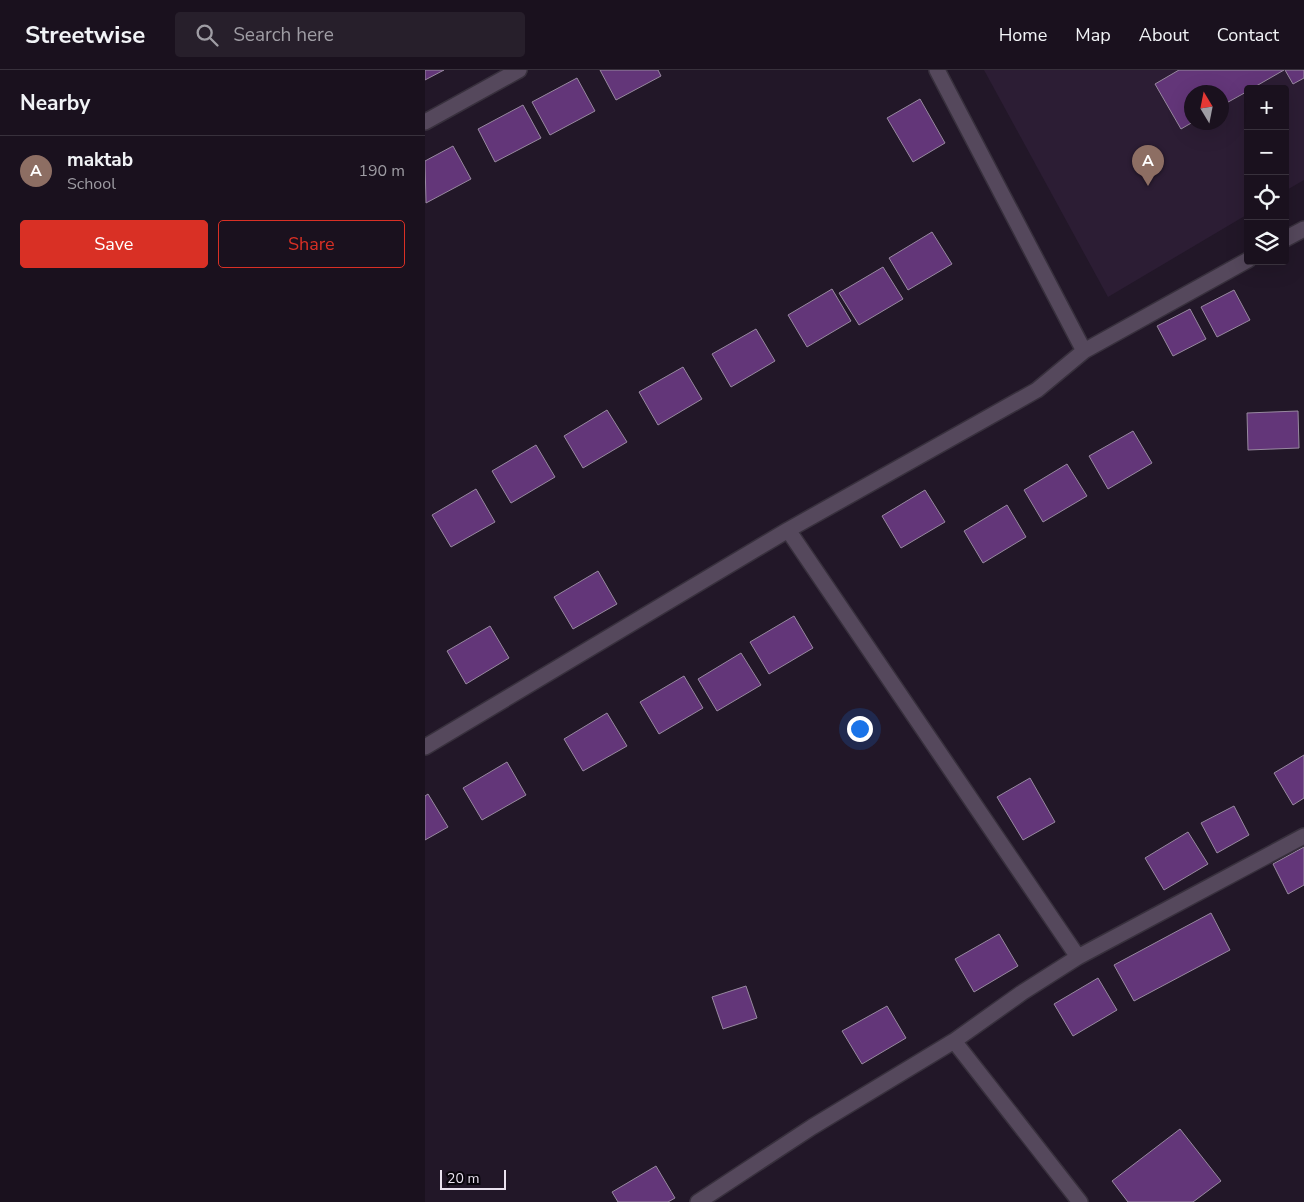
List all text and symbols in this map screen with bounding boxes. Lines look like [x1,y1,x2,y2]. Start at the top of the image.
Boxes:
search box [175,12,525,57]
text: Streetwise [25,19,145,51]
icon: search [193,21,221,49]
text: Search here [233,22,334,48]
text: Home [999,23,1047,47]
text: Map [1075,23,1111,47]
text: About [1139,23,1189,47]
text: Contact [1217,23,1279,47]
north arrow [1184,85,1229,130]
map controls [1244,85,1289,265]
button: + [1244,85,1289,130]
text: Nearby [20,89,90,117]
button: − [1244,130,1289,175]
pin: A [1132,145,1164,186]
text: maktab [67,147,133,173]
text: A [30,160,42,182]
text: 190 m [358,160,405,182]
text: School [67,173,116,195]
button: locate [1244,175,1289,220]
button: Save [20,220,208,268]
button: Share [218,220,405,268]
button: layers [1244,220,1289,265]
your location [847,716,873,742]
scale bar [440,1167,506,1190]
text: 20 m [447,1169,479,1188]

